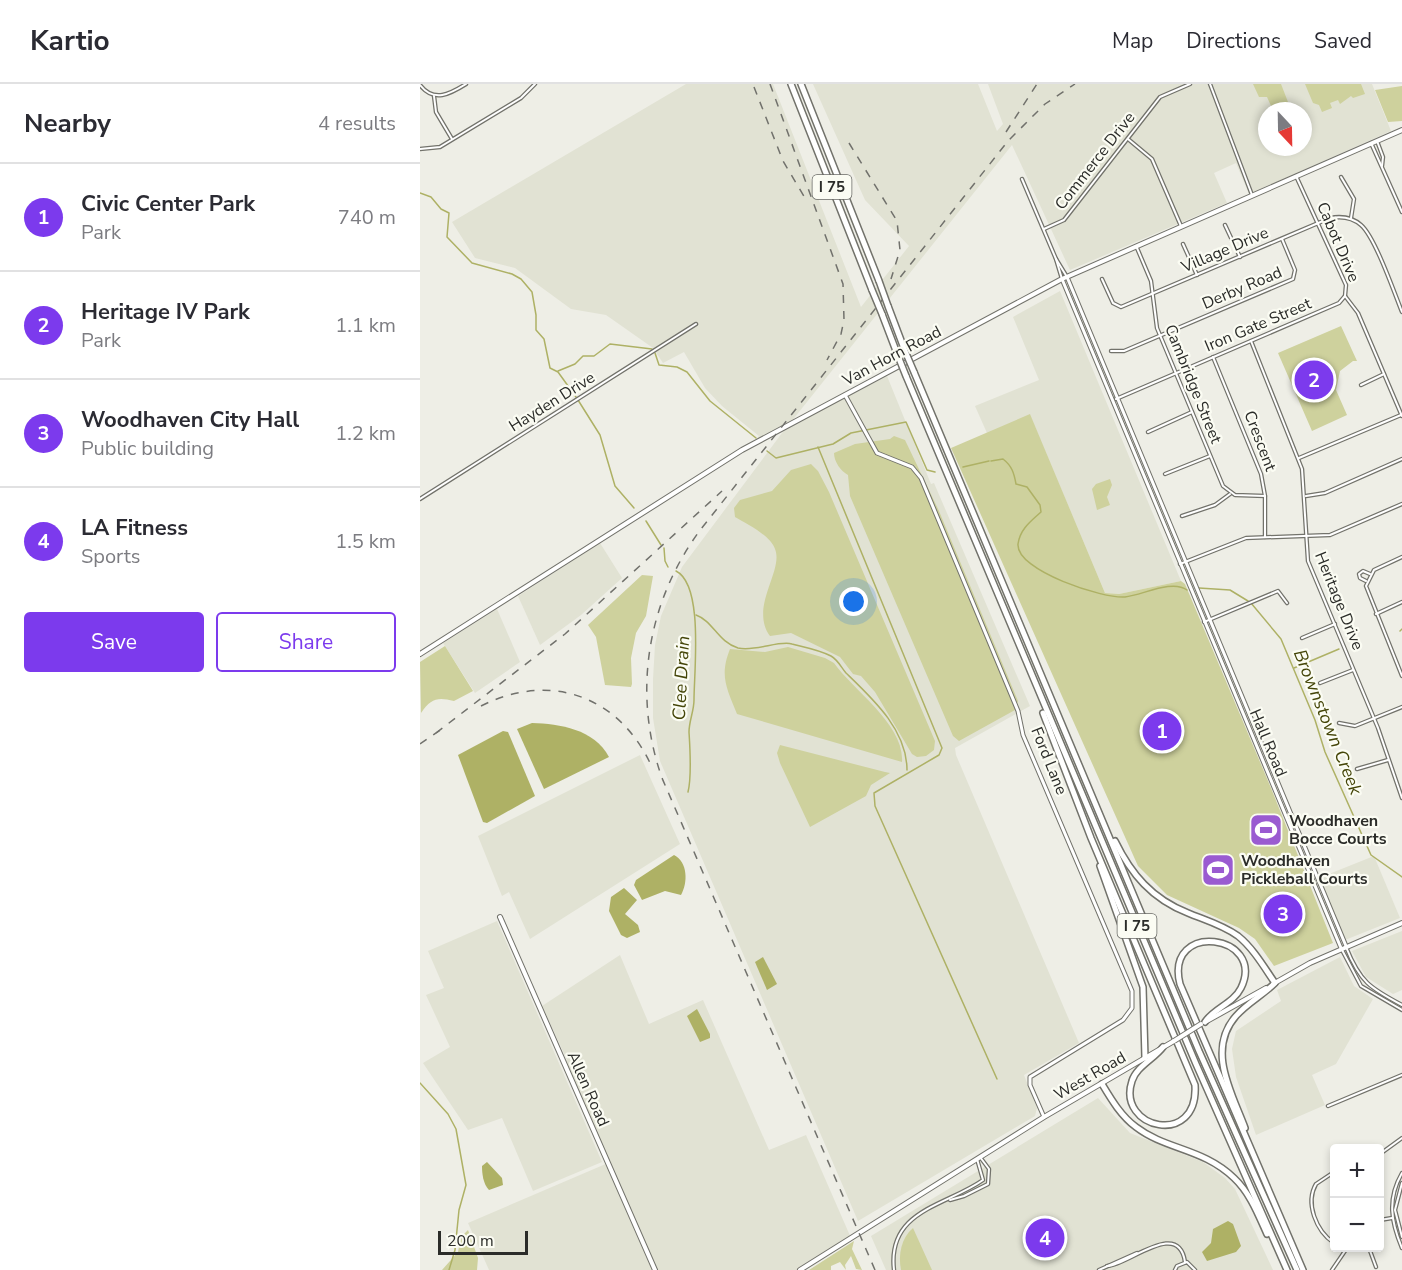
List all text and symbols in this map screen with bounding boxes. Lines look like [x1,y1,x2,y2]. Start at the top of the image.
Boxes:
text: Kartio [30,22,110,60]
text: Map [1112,27,1153,55]
text: Directions [1186,27,1281,55]
text: Saved [1314,27,1372,55]
north arrow [1258,102,1312,156]
text: Nearby [24,106,111,141]
street label: Commerce Drive [1050,108,1140,214]
text: 4 results [318,110,396,137]
road number: I 75 [812,175,852,199]
text: Civic Center Park [81,189,255,219]
street label: Cabot Drive [1311,199,1365,285]
text: 1 [38,204,50,231]
text: 740 m [338,204,396,231]
text: Park [81,219,121,246]
street label: Village Drive [1177,222,1272,279]
street label: Derby Road [1199,261,1285,315]
street label: Iron Gate Street [1201,293,1315,357]
text: Heritage IV Park [81,297,250,327]
text: 2 [38,312,50,339]
text: 1.1 km [335,312,396,339]
street label: Van Horn Road [838,321,945,392]
street label: Cambridge Street [1159,321,1227,447]
text: Park [81,327,121,354]
pin: 2 [1294,358,1334,402]
street label: Hayden Drive [505,367,599,437]
text: Woodhaven City Hall [81,405,299,435]
street label: Crescent [1238,408,1282,475]
text: 3 [38,420,50,447]
text: 1.2 km [335,420,396,447]
text: Public building [81,435,214,462]
text: LA Fitness [81,513,188,543]
text: 4 [38,528,50,555]
text: 1.5 km [335,528,396,555]
text: Sports [81,543,140,570]
street label: Heritage Drive [1309,549,1369,653]
your location [839,587,868,616]
button: Save [24,612,204,672]
button: Share [216,612,396,672]
water label: Clee Drain [667,635,695,721]
water label: Brownstown Creek [1288,646,1369,799]
street label: Hall Road [1244,706,1292,780]
pin: 1 [1142,708,1182,754]
street label: Ford Lane [1025,724,1073,798]
place label: Woodhaven Bocce Courts [1289,810,1387,850]
sports icon: Woodhaven Bocce Courts [1248,812,1284,848]
place label: Woodhaven Pickleball Courts [1241,850,1368,890]
sports icon: Woodhaven Pickleball Courts [1200,852,1236,888]
pin: 3 [1264,892,1302,936]
road number: I 75 [1118,914,1156,938]
street label: West Road [1050,1047,1130,1105]
street label: Allen Road [562,1048,614,1130]
map controls [1330,1144,1384,1252]
button: + [1330,1144,1384,1198]
button: − [1330,1198,1384,1252]
pin: 4 [1026,1216,1064,1260]
scale bar [438,1228,528,1256]
text: 200 m [447,1230,494,1252]

